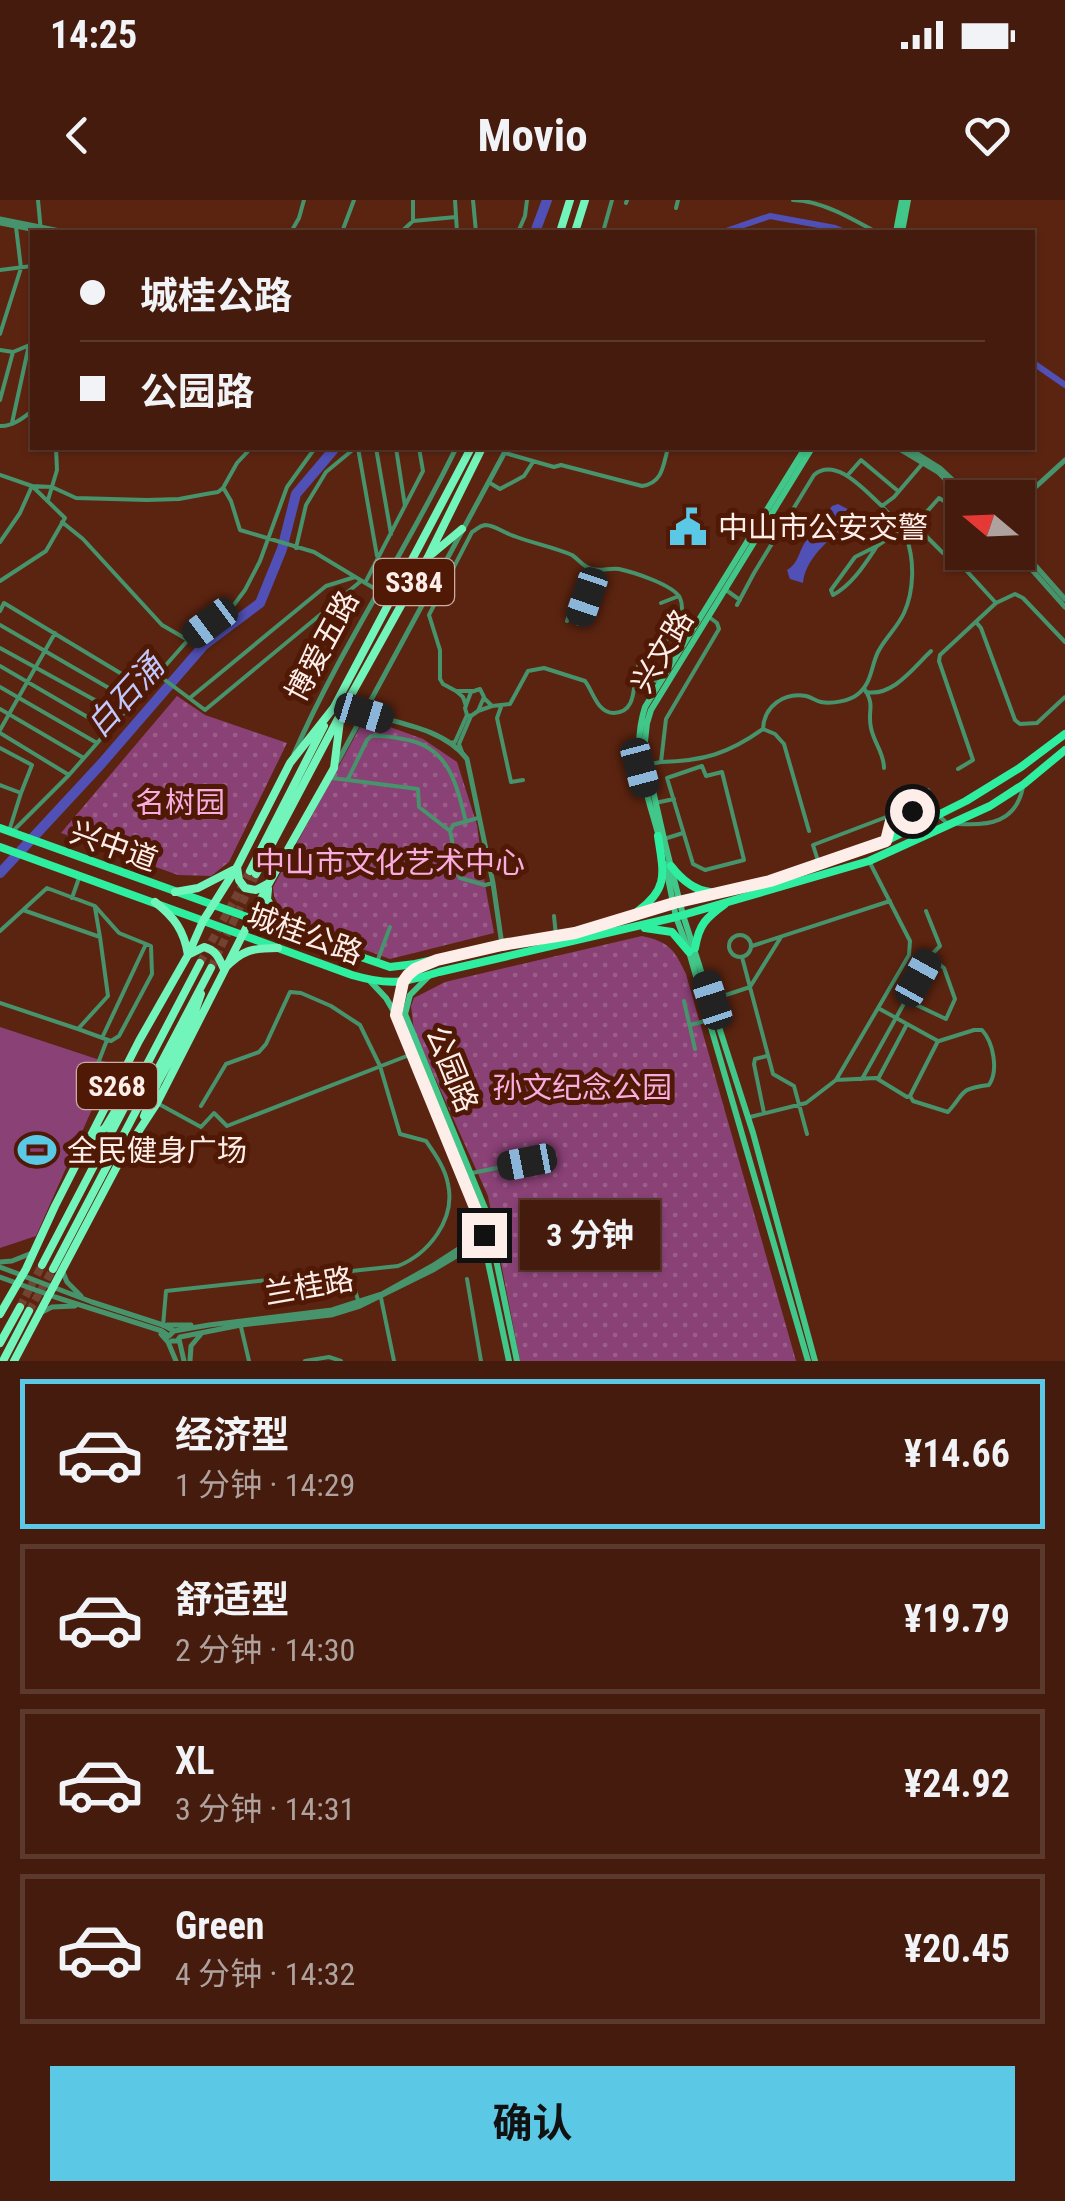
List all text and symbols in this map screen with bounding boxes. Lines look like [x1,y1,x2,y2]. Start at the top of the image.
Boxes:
text: 14:25 [50,13,137,57]
icon: back [50,108,105,163]
icon: heart [960,108,1015,163]
text: Movio [477,109,588,162]
text: 城桂公路 [140,274,292,318]
text: 公园路 [140,370,254,414]
north arrow [945,480,1035,570]
map controls [945,480,1035,570]
public building icon: 中山市公安交警 [667,506,709,548]
place label: 中山市公安交警 [718,510,928,545]
road number: S384 [374,559,454,605]
car [563,564,611,630]
street label: 博爱五路 [278,585,366,707]
car [177,593,243,653]
street label: 兴文路 [624,603,700,699]
water label: 白石涌 [79,645,173,744]
car [331,690,397,736]
car [618,735,662,801]
park label: 名树园 [135,785,225,820]
route start [890,789,935,834]
street label: 兴中道 [66,814,162,878]
park label: 中山市文化艺术中心 [255,845,525,880]
street label: 城桂公路 [243,897,367,971]
car [890,944,946,1012]
car [688,967,736,1033]
street label: 公园路 [419,1021,485,1117]
road number: S268 [77,1063,157,1109]
park label: 孙文纪念公园 [492,1070,672,1105]
sports icon: 全民健身广场 [16,1129,58,1171]
place label: 全民健身广场 [67,1133,247,1168]
car [495,1142,559,1182]
callout: 3 分钟 [519,1200,659,1270]
route end [462,1213,507,1258]
text: 3 分钟 [546,1216,634,1254]
street label: 兰桂路 [262,1261,356,1311]
icon: car [55,1409,145,1499]
text: 经济型 [175,1413,289,1457]
text: ¥14.66 [904,1432,1010,1476]
text: 1 分钟 · 14:29 [175,1466,355,1504]
icon: car [55,1574,145,1664]
text: 舒适型 [175,1578,289,1622]
text: ¥19.79 [904,1597,1010,1641]
text: 2 分钟 · 14:30 [175,1631,355,1669]
icon: car [55,1739,145,1829]
text: XL [175,1739,214,1783]
text: ¥24.92 [904,1762,1010,1806]
text: 3 分钟 · 14:31 [175,1790,355,1828]
icon: car [55,1904,145,1994]
text: Green [175,1904,265,1948]
text: ¥20.45 [904,1927,1010,1971]
text: 4 分钟 · 14:32 [175,1955,355,1993]
button: 确认 [50,2066,1015,2181]

